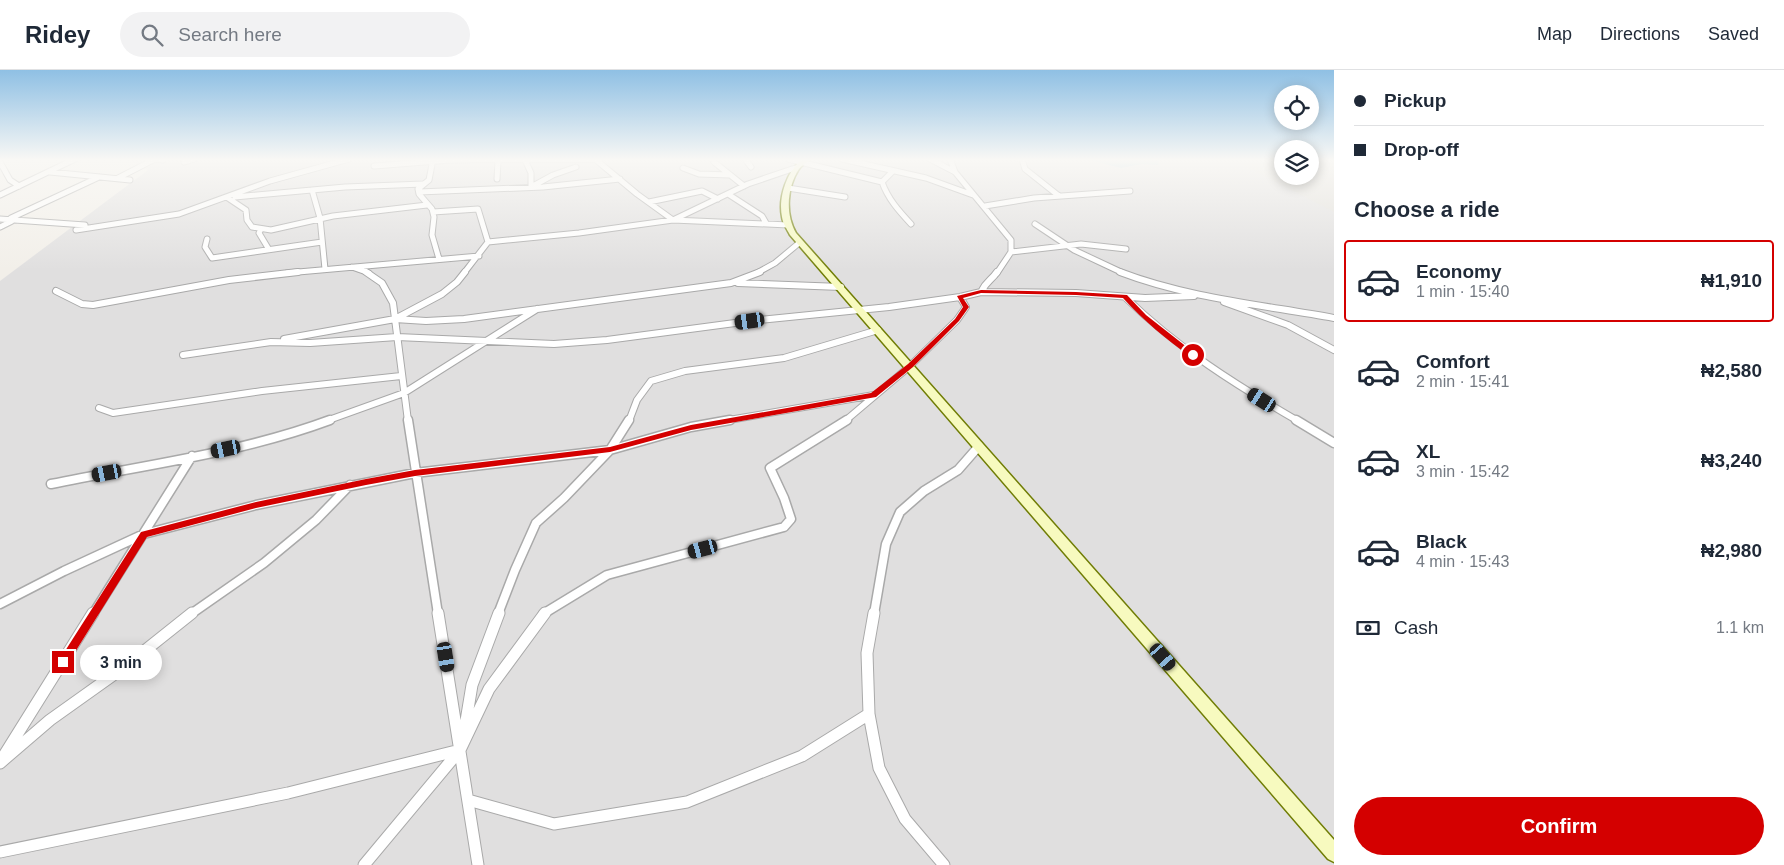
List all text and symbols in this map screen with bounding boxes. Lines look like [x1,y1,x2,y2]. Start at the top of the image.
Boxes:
search box [120,12,470,57]
text: Ridey [25,21,90,48]
icon: search [138,21,166,49]
text: Search here [178,24,282,45]
text: Map [1537,24,1572,44]
text: Directions [1600,24,1680,44]
text: Saved [1708,24,1759,44]
map controls [1274,85,1319,185]
button: locate [1274,85,1319,130]
text: Pickup [1384,90,1446,111]
text: Drop-off [1384,139,1459,160]
button: layers [1274,140,1319,185]
text: Choose a ride [1354,197,1499,222]
icon: car [1356,259,1401,304]
text: Economy [1416,261,1502,282]
text: ₦1,910 [1701,270,1762,291]
text: 1 min · 15:40 [1416,283,1509,300]
car [734,311,765,331]
route start [1182,344,1204,366]
icon: car [1356,349,1401,394]
text: Comfort [1416,351,1490,372]
text: ₦2,580 [1701,360,1762,381]
text: 2 min · 15:41 [1416,373,1509,390]
car [1245,386,1278,414]
car [209,439,242,459]
icon: car [1356,439,1401,484]
text: XL [1416,441,1440,462]
text: ₦3,240 [1701,450,1762,471]
car [90,463,123,483]
text: 3 min · 15:42 [1416,463,1509,480]
icon: car [1356,529,1401,574]
text: Black [1416,531,1467,552]
car [686,538,719,560]
text: ₦2,980 [1701,540,1762,561]
text: 4 min · 15:43 [1416,553,1509,570]
icon: cash [1354,614,1382,642]
text: Cash [1394,617,1438,638]
text: 1.1 km [1716,619,1764,636]
car [436,641,455,673]
car [1147,641,1178,673]
callout: 3 min [80,644,163,680]
route end [52,651,74,673]
text: 3 min [100,654,142,671]
button: Confirm [1354,797,1764,855]

